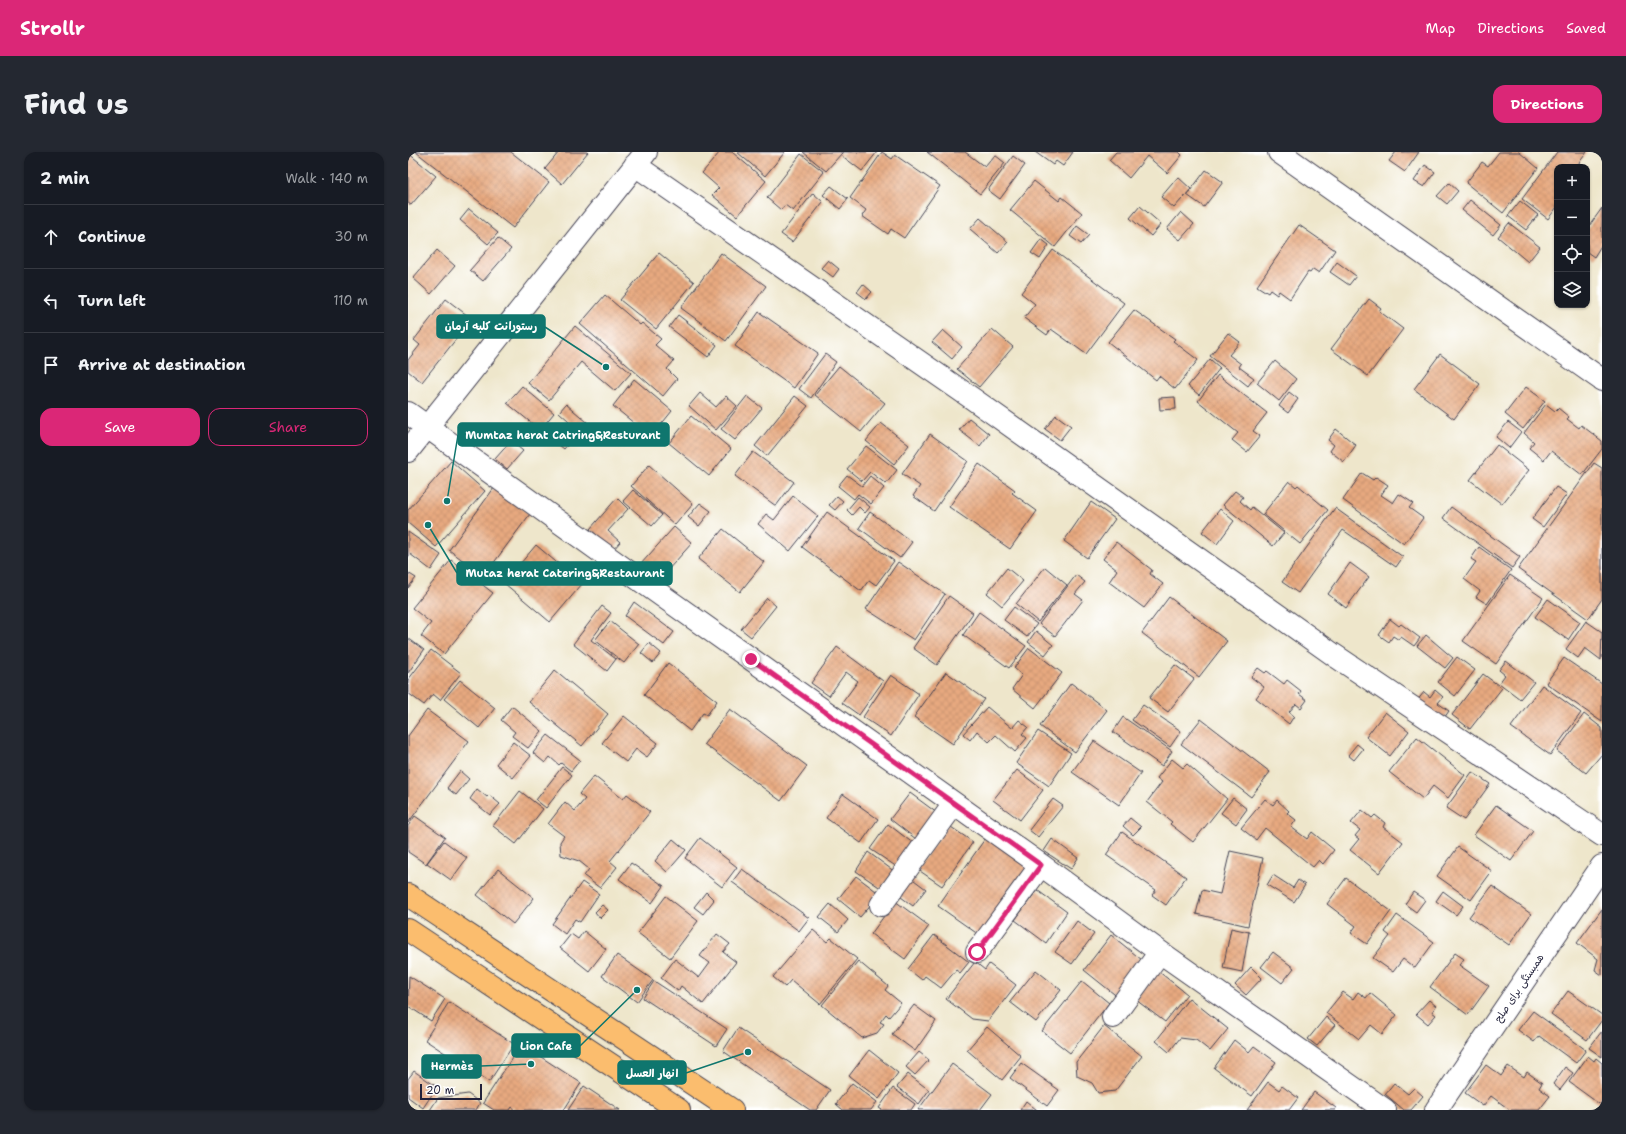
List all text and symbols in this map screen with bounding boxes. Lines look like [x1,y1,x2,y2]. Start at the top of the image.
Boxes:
text: Strollr [20,16,85,41]
text: Map [1426,19,1456,37]
text: Directions [1478,19,1544,37]
text: Saved [1566,19,1606,37]
text: Find us [24,85,129,123]
button: Directions [1493,85,1602,123]
map controls [1554,164,1590,308]
button: + [1554,164,1590,200]
text: 2 min [40,167,90,189]
text: Walk · 140 m [285,170,368,187]
button: − [1554,200,1590,236]
icon: ahead [40,226,62,248]
text: Continue [78,227,146,247]
text: 30 m [334,228,368,245]
button: locate [1554,236,1590,272]
button: layers [1554,272,1590,308]
icon: left [40,290,62,312]
text: Turn left [78,291,146,311]
text: 110 m [333,292,368,309]
callout: رستورانت کلبه آرمان [437,315,545,338]
text: رستورانت کلبه آرمان [445,319,537,334]
icon: arrive [40,354,62,376]
text: Arrive at destination [78,355,246,375]
button: Save [40,408,200,446]
button: Share [208,408,368,446]
callout: Mumtaz herat Catring&Resturant [458,423,669,446]
text: Mumtaz herat Catring&Resturant [465,428,661,443]
callout: Mutaz herat Catering&Restaurant [457,562,672,585]
text: Mutaz herat Catering&Restaurant [466,566,665,581]
route end [742,650,760,668]
route start [968,943,986,961]
street label: همبستگی برای صلح [1491,951,1547,1025]
callout: Lion Cafe [512,1034,580,1057]
text: Lion Cafe [520,1039,572,1054]
callout: Hermès [422,1055,481,1078]
text: Hermès [431,1059,473,1074]
callout: انهار العسل [618,1061,686,1084]
text: انهار العسل [626,1066,678,1081]
scale bar [420,1082,482,1101]
text: 20 m [426,1083,454,1098]

